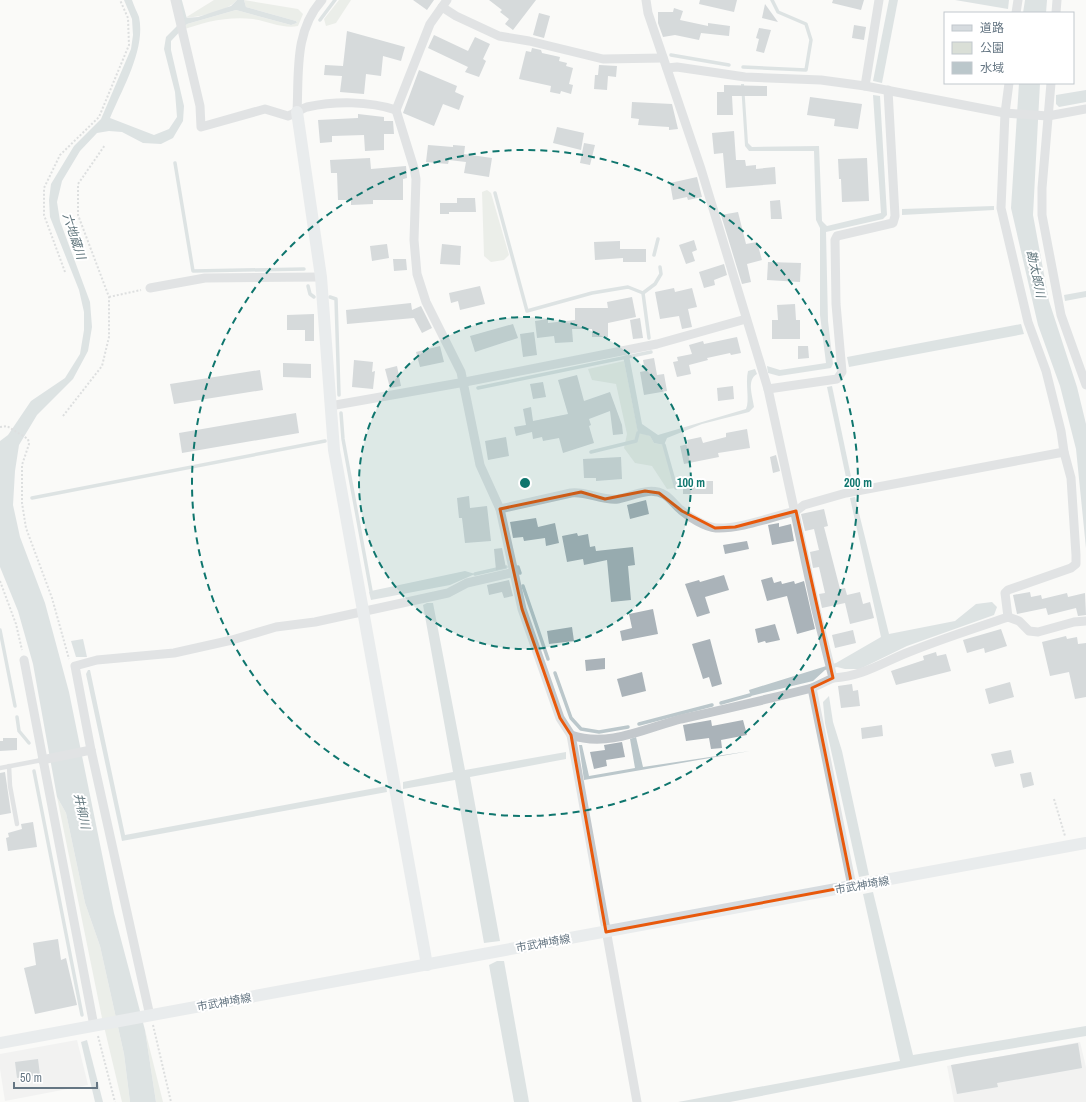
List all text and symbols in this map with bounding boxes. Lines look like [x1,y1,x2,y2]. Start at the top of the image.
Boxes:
legend [944,12,1074,84]
text: 道路 [980,20,1004,36]
text: 公園 [980,40,1004,56]
text: 水域 [980,60,1004,76]
water label: 六地蔵川 [59,211,90,263]
water label: 勘太郎川 [1023,249,1049,301]
text: 100 m [677,475,705,491]
text: 200 m [844,475,872,491]
centre of rings [518,476,532,490]
water label: 井柳川 [70,792,94,832]
street label: 市武神埼線 [834,873,890,897]
street label: 市武神埼線 [515,931,571,955]
street label: 市武神埼線 [196,990,252,1014]
scale bar [14,1064,97,1090]
text: 50 m [20,1070,42,1086]

